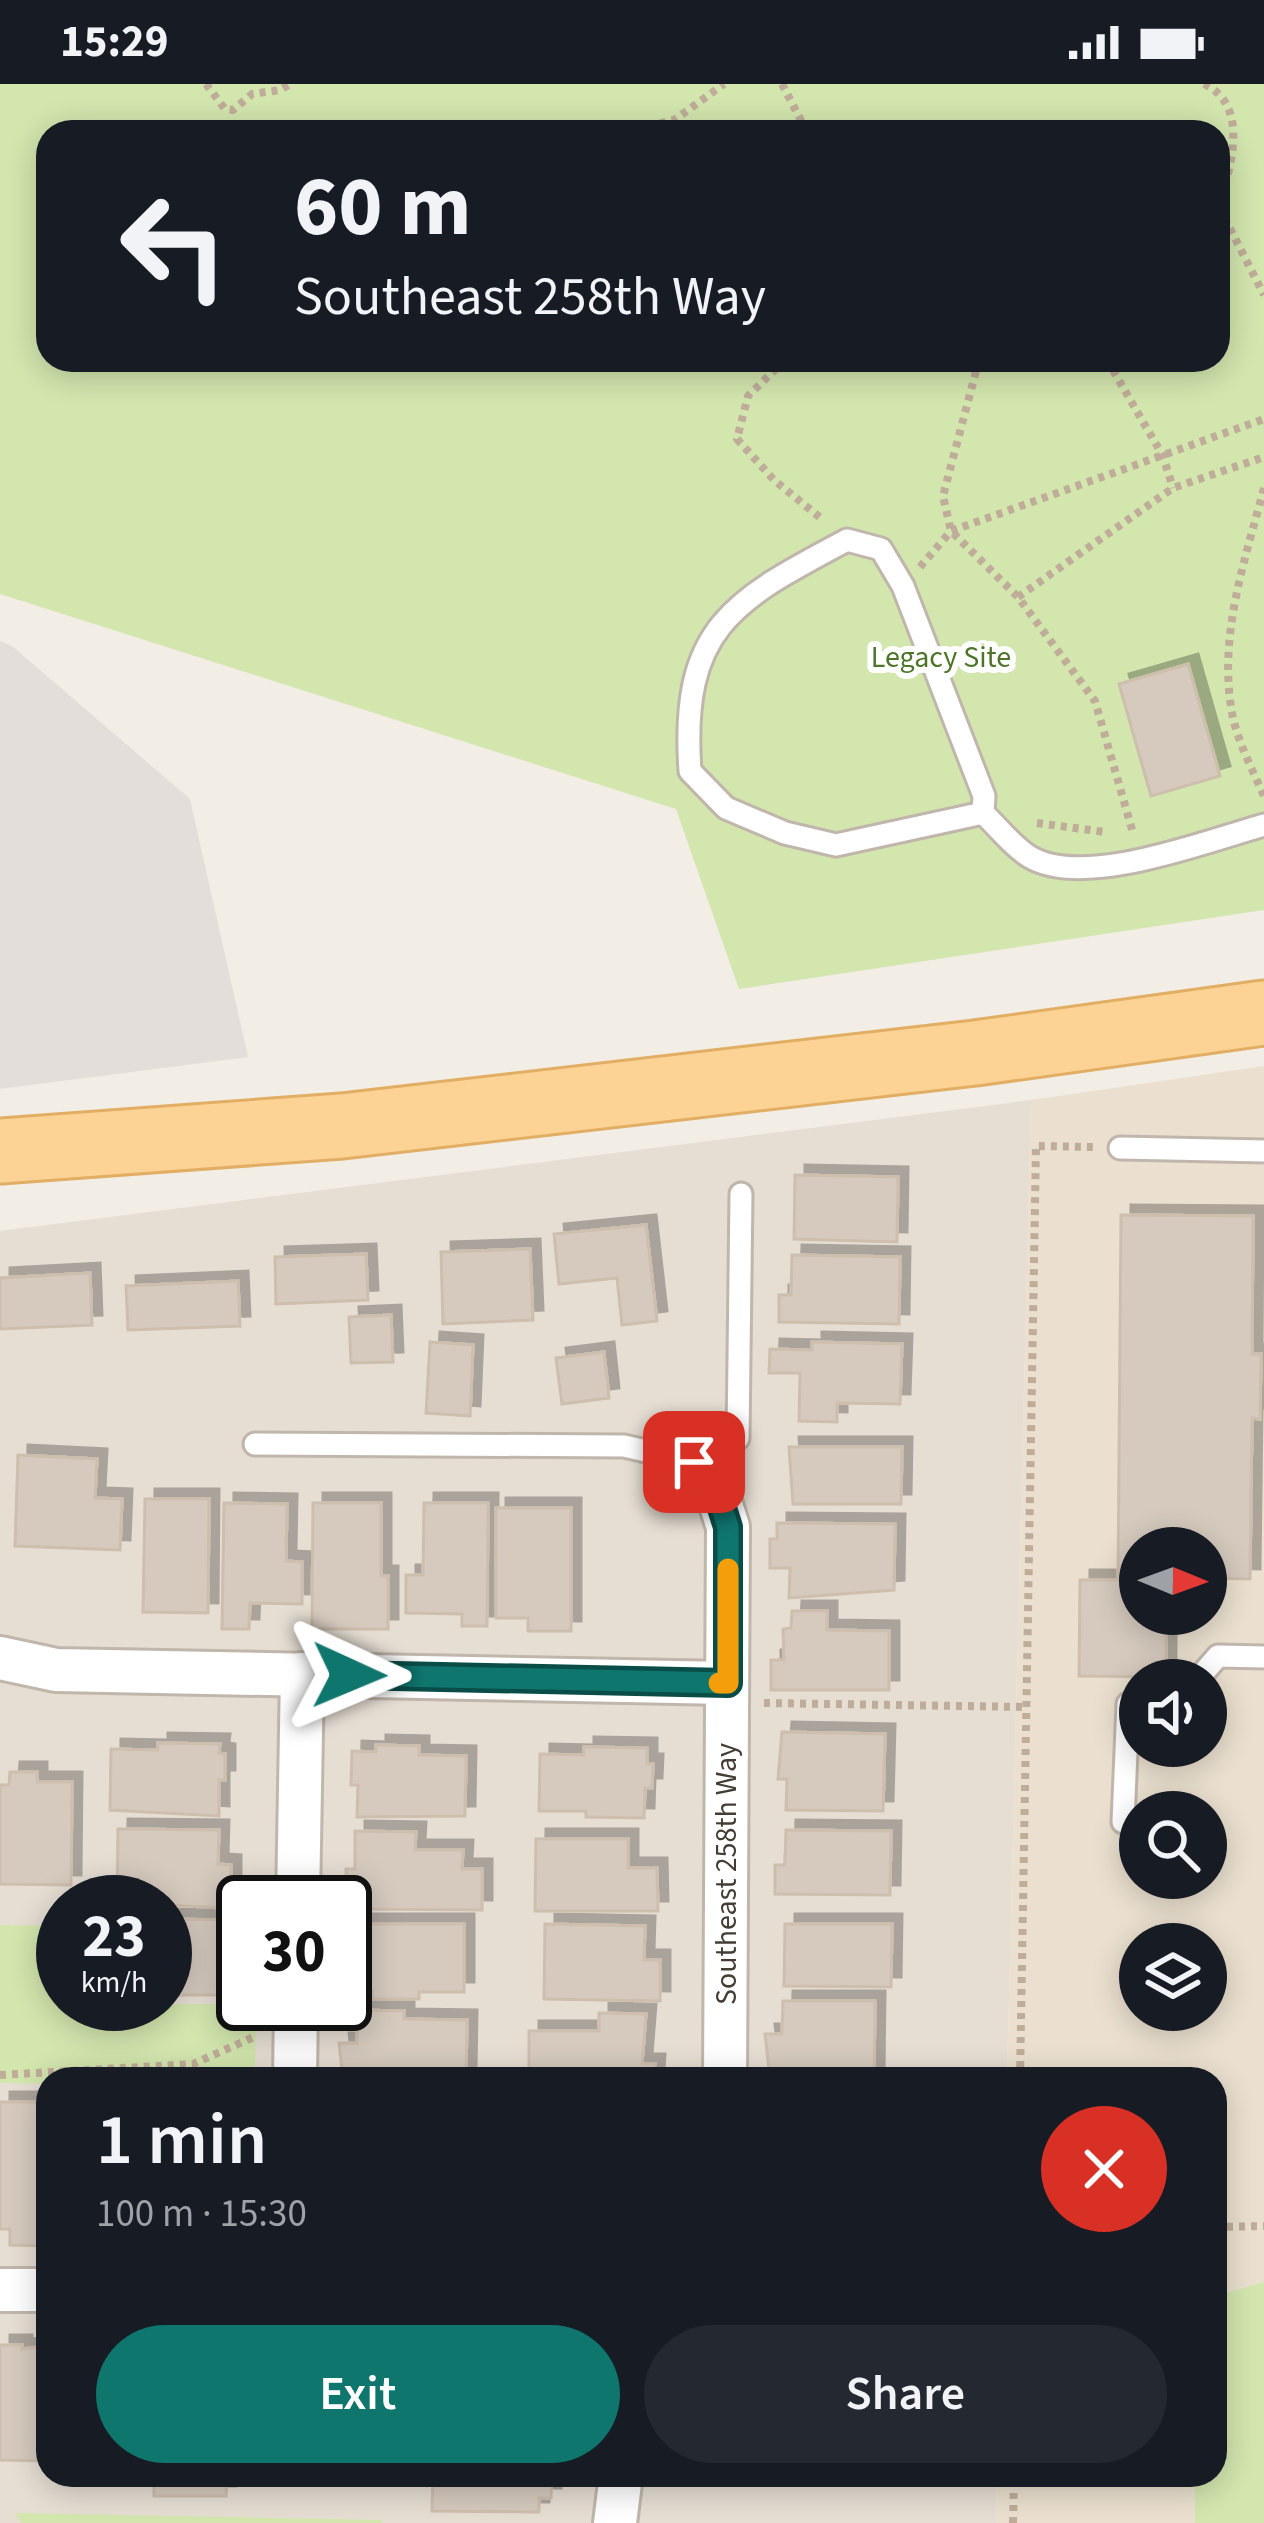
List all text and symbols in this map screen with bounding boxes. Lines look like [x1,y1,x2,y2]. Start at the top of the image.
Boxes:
text: 15:29 [60,10,169,74]
text: 60 m [294,148,472,268]
icon: left [96,168,252,324]
text: Southeast 258th Way [294,259,766,336]
park label: Legacy Site [871,636,1011,679]
pin [643,1411,745,1513]
icon: arrive [661,1429,727,1495]
north arrow [1119,1527,1227,1635]
map controls [1119,1527,1227,2031]
position arrow [286,1612,412,1738]
button: sound [1119,1659,1227,1767]
street label: Southeast 258th Way [705,1743,748,2005]
button: search [1119,1791,1227,1899]
speed limit sign: 30 [216,1875,372,2031]
text: 23 [82,1895,146,1980]
button: layers [1119,1923,1227,2031]
text: km/h [81,1961,147,2004]
text: 1 min [96,2089,267,2192]
button: close [1041,2106,1167,2232]
text: 100 m · 15:30 [96,2186,307,2242]
button: Exit [96,2325,620,2463]
button: Share [644,2325,1167,2463]

